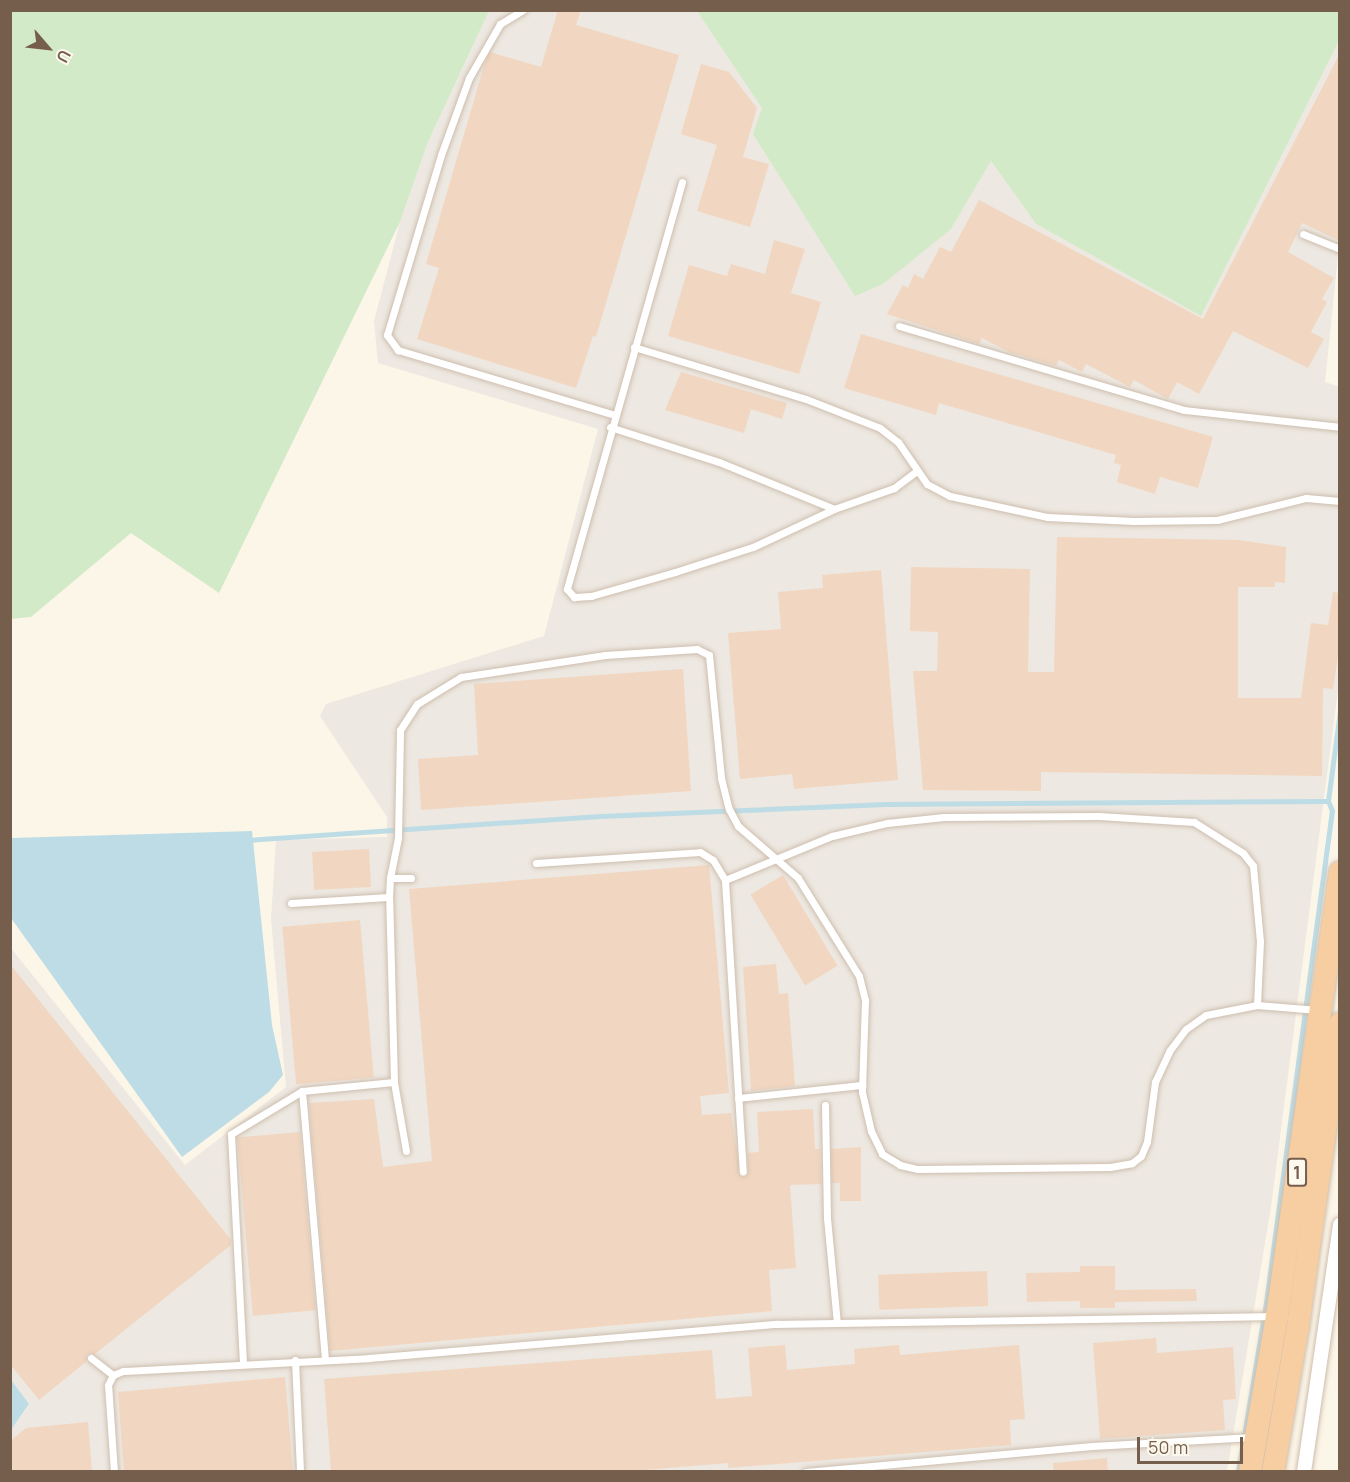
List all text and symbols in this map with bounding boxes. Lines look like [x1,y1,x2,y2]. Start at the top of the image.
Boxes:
north arrow [18,18,78,78]
text: U [51,46,76,67]
road number: 1 [1286,1157,1308,1187]
scale bar [1140,1425,1246,1463]
text: 50 m [1148,1435,1188,1459]

